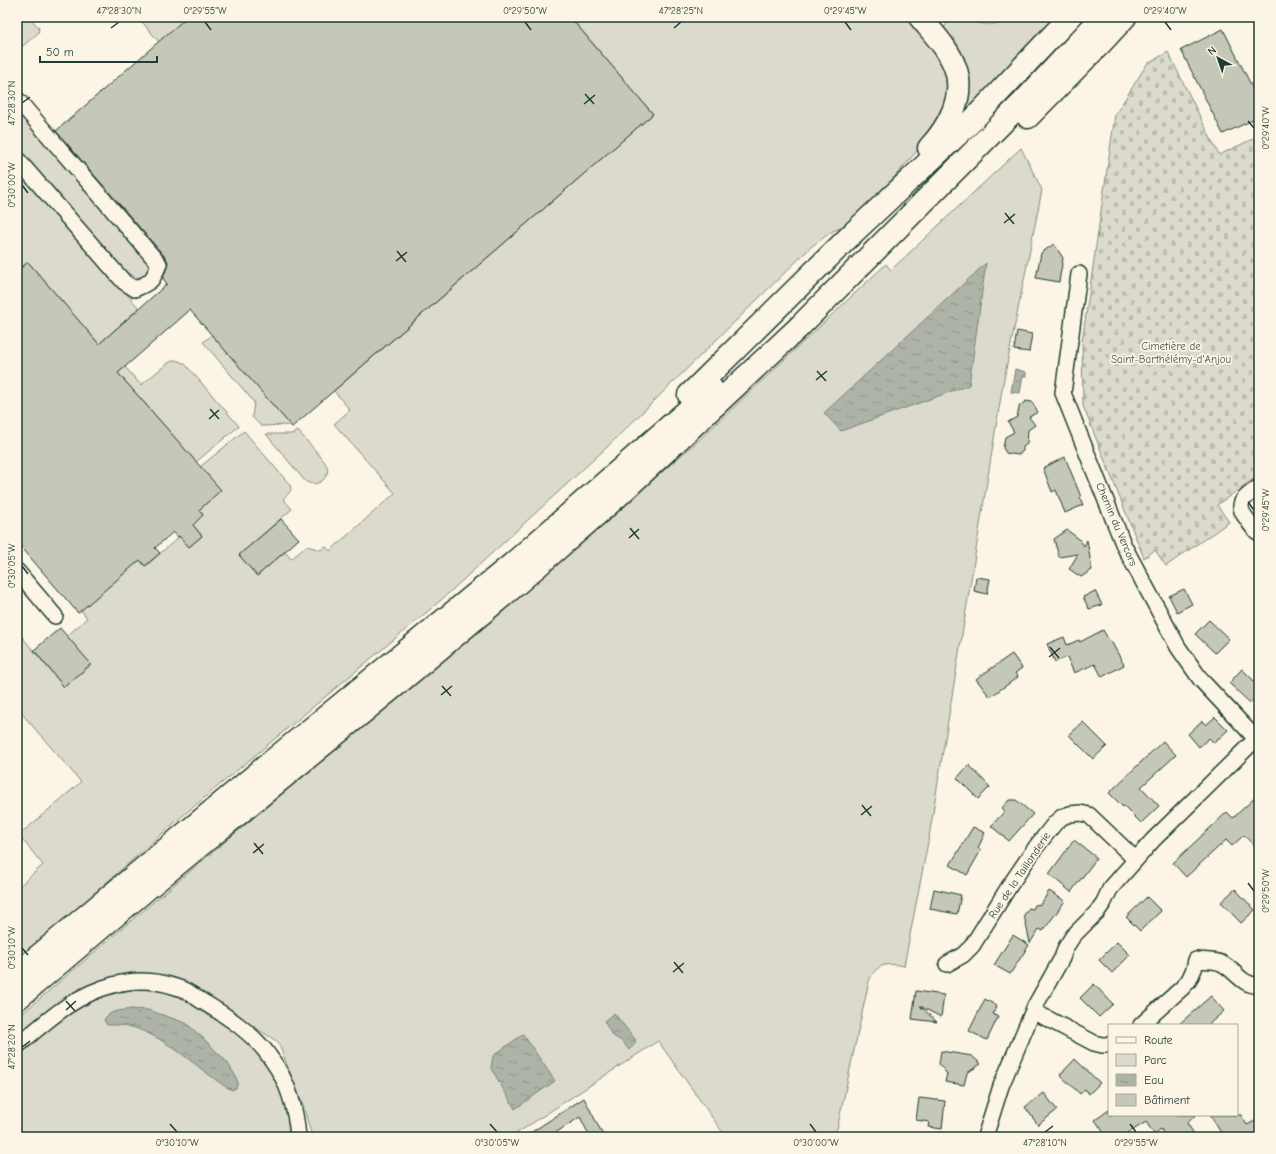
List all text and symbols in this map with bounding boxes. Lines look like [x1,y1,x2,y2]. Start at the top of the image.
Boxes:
text: 47°28'30"N [97,5,141,17]
text: 0°29'55"W [183,5,227,17]
text: 0°29'50"W [503,5,547,17]
text: 47°28'25"N [659,5,703,17]
text: 0°29'45"W [824,5,867,17]
text: 0°29'40"W [1143,5,1187,17]
scale bar [40,38,157,64]
north arrow [1198,38,1238,78]
text: N [1205,43,1219,58]
text: 50 m [46,45,74,59]
text: 47°28'30"N [6,81,18,125]
text: 0°29'40"W [1260,106,1272,150]
text: 0°30'00"W [6,162,18,208]
park label: Cimetière de Saint-Barthélémy-d'Anjou [1111,340,1231,366]
street label: Chemin du Vercors [1093,480,1140,568]
text: 0°29'45"W [1260,488,1272,531]
text: 0°30'05"W [6,543,18,588]
street label: Rue de la Taillanderie [986,829,1053,921]
text: 0°29'50"W [1260,869,1272,913]
text: 0°30'10"W [6,926,18,970]
text: 47°28'20"N [6,1024,18,1070]
legend [1108,1024,1238,1116]
text: Route [1144,1033,1173,1047]
text: Parc [1144,1053,1167,1067]
text: Eau [1144,1073,1164,1087]
text: Bâtiment [1144,1093,1190,1107]
text: 0°30'10"W [155,1137,199,1149]
text: 0°30'05"W [475,1137,520,1149]
text: 0°30'00"W [793,1137,839,1149]
text: 47°28'10"N [1023,1137,1067,1149]
text: 0°29'55"W [1114,1137,1158,1149]

